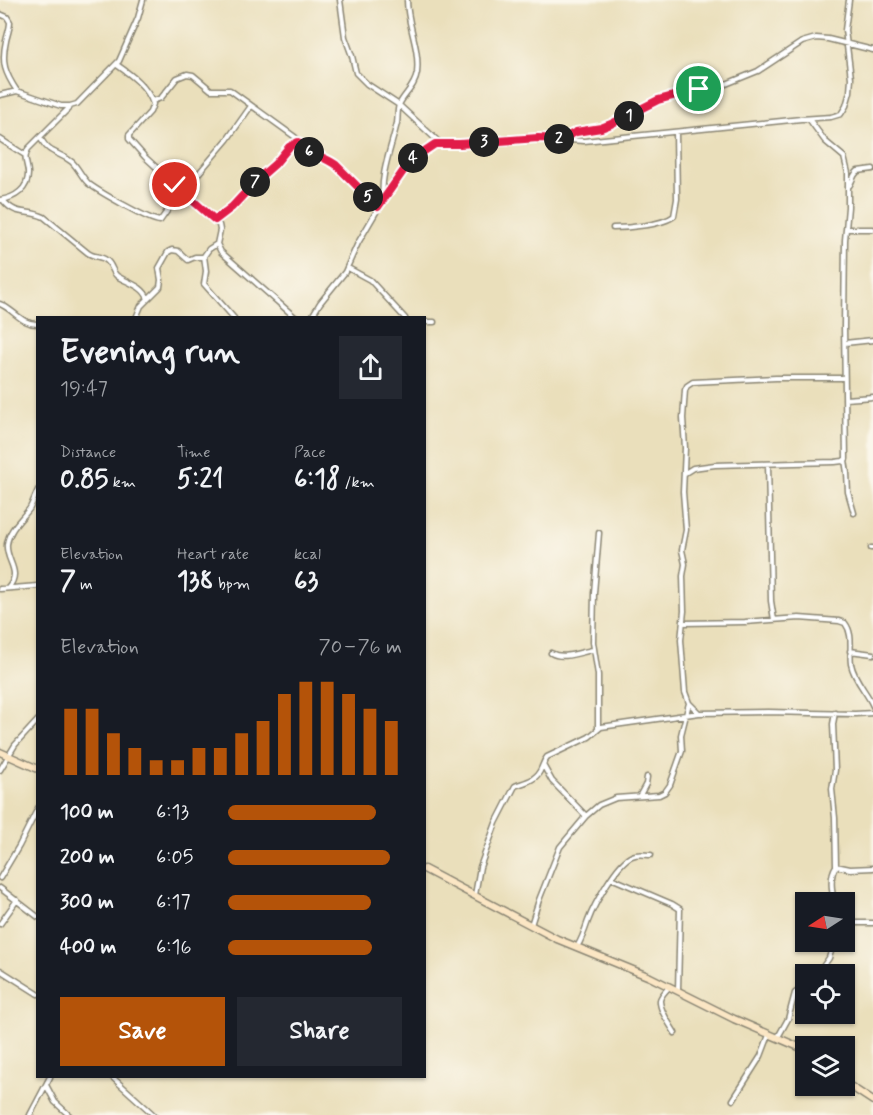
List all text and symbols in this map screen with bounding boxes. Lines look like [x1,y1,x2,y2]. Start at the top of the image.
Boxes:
pin [673,63,724,114]
icon: arrive [682,72,715,105]
pin: 1 [614,101,644,131]
text: 1 [625,105,633,126]
pin: 2 [544,124,574,154]
pin: 3 [469,127,499,157]
text: 2 [555,128,563,149]
text: 3 [480,131,488,152]
pin: 6 [294,137,324,167]
text: 6 [305,141,313,162]
pin: 4 [398,143,428,173]
text: 4 [408,147,418,168]
pin [149,159,200,210]
pin: 7 [240,167,270,197]
icon: check [158,168,191,201]
text: 7 [250,171,260,192]
pin: 5 [353,182,383,212]
text: 5 [363,186,373,207]
text: Evening run [60,331,240,375]
button: share [339,336,402,399]
text: 19:47 [60,376,108,403]
text: Distance [60,442,116,463]
text: Time [177,442,211,463]
text: Pace [294,442,326,463]
text: 0.85 [60,463,108,497]
text: 5:21 [177,463,223,497]
text: 6:18 [294,463,340,497]
text: km [108,472,136,493]
text: /km [340,472,375,493]
text: Elevation [60,544,123,565]
text: Heart rate [177,544,249,565]
text: kcal [294,544,321,565]
text: 7 [60,565,76,599]
text: 138 [177,565,214,599]
text: 63 [294,565,318,599]
text: m [76,574,93,595]
text: bpm [214,574,250,595]
text: Elevation [60,634,139,661]
text: 70–76 m [319,634,402,661]
text: 100 m [60,799,114,826]
text: 6:13 [156,799,189,826]
text: 200 m [60,844,115,871]
text: 6:05 [156,844,193,871]
text: 300 m [60,889,114,916]
text: 6:17 [156,889,191,916]
north arrow [795,892,855,952]
map controls [795,892,855,1096]
text: 400 m [60,934,116,961]
text: 6:16 [156,934,192,961]
button: locate [795,964,855,1024]
button: Save [60,997,225,1066]
button: Share [237,997,402,1066]
button: layers [795,1036,855,1096]

